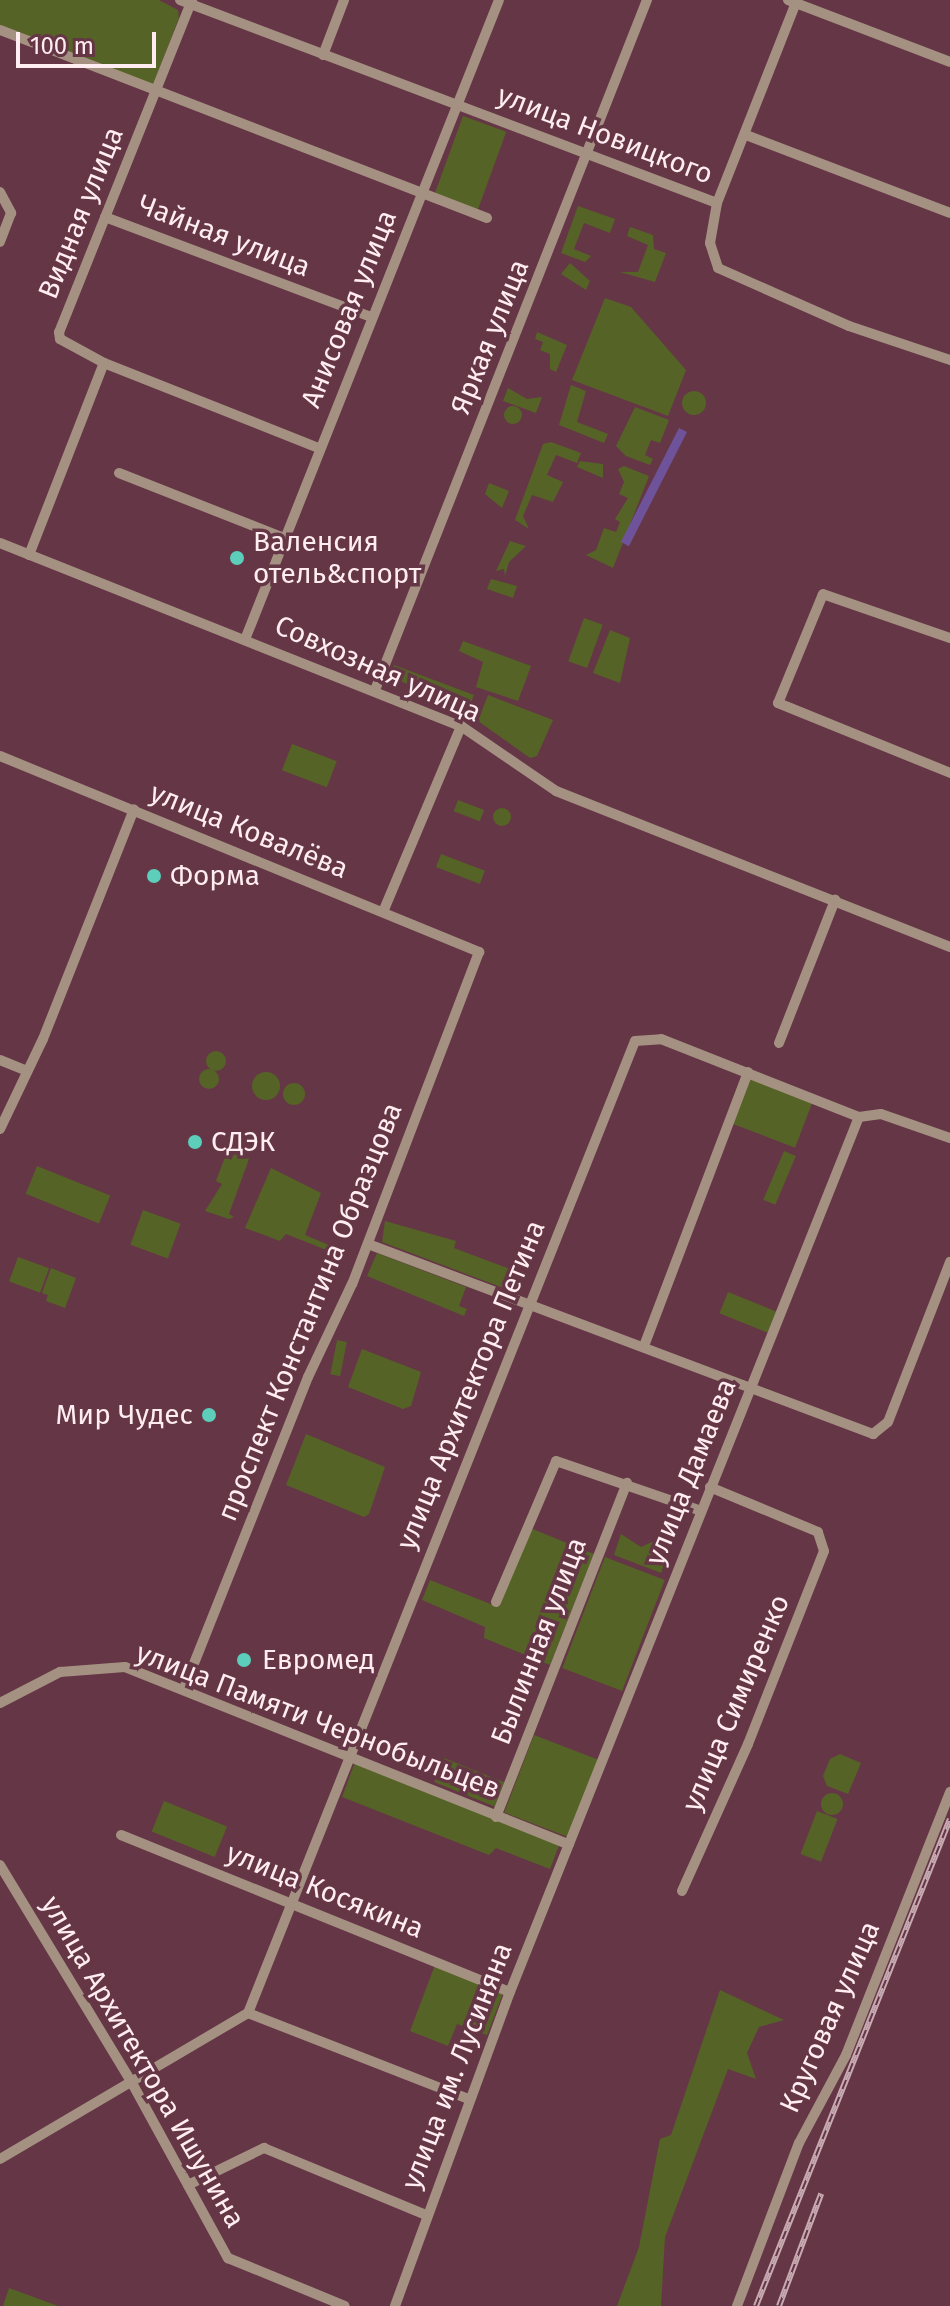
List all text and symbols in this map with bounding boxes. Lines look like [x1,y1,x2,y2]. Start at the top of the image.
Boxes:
scale bar [20,16,160,66]
text: 100 m [30,32,94,60]
street label: улица Новицкого [493,78,717,192]
street label: Видная улица [31,122,131,304]
street label: Чайная улица [133,188,315,284]
street label: Анисовая улица [294,205,404,413]
street label: Яркая улица [444,255,536,419]
place label: Валенсия отель&спорт [253,525,421,591]
marker: Валенсия отель&спорт [228,549,246,567]
street label: Совхозная улица [270,608,486,730]
street label: улица Ковалёва [145,776,353,886]
place label: Форма [170,859,260,893]
marker: Форма [145,867,163,885]
street label: проспект Константина Образцова [210,1098,410,1526]
place label: СДЭК [211,1125,275,1159]
marker: СДЭК [186,1133,204,1151]
street label: улица Архитектора Петина [390,1216,552,1554]
street label: улица Дамаева [638,1374,744,1570]
place label: Мир Чудес [56,1398,193,1432]
marker: Мир Чудес [200,1406,218,1424]
street label: Былинная улица [484,1533,594,1749]
street label: улица Симиренко [675,1590,797,1816]
street label: улица Памяти Чернобыльцев [131,1636,505,1806]
place label: Евромед [262,1643,375,1677]
marker: Евромед [233,1649,255,1671]
street label: улица Косякина [221,1836,429,1946]
street label: улица Архитектора Ишунина [34,1890,252,2234]
street label: Круговая улица [773,1916,887,2118]
street label: улица им. Лусиняна [394,1938,520,2194]

